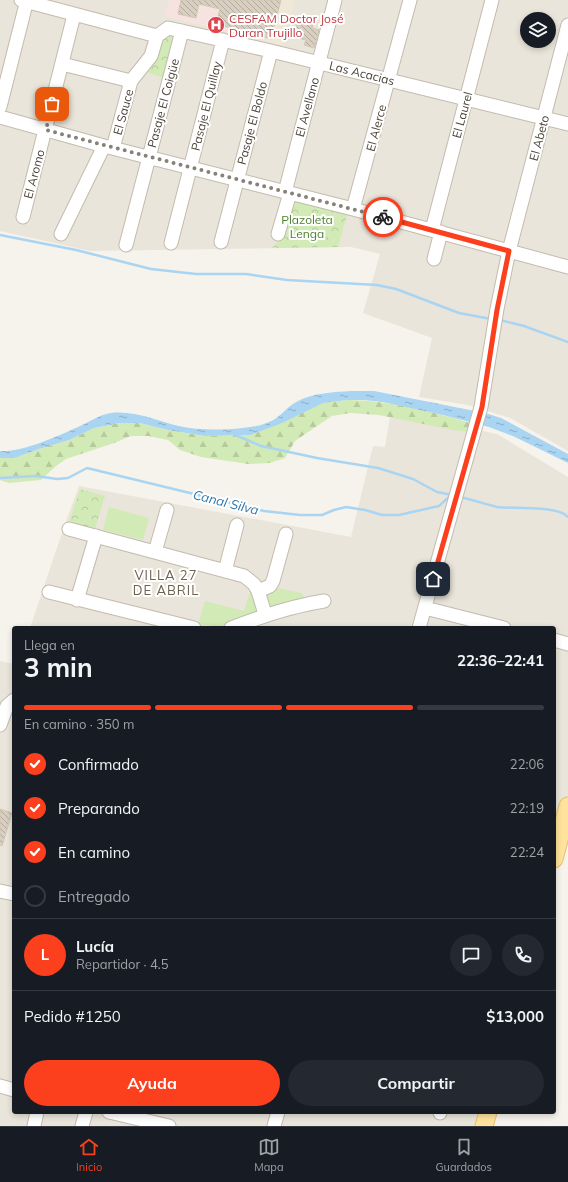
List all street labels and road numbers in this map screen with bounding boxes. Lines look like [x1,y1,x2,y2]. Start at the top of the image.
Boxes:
street label: Pasaje El Coigüe [144,57,182,149]
street label: Las Acacias [328,58,396,88]
street label: Pasaje El Quillay [188,59,225,152]
street label: El Avellano [292,75,322,138]
street label: Pasaje El Boldo [234,80,270,166]
street label: El Sauce [110,87,136,137]
street label: El Laurel [449,90,475,140]
street label: El Alerce [363,103,389,153]
street label: El Abeto [526,113,552,162]
street label: El Aromo [20,148,48,200]

